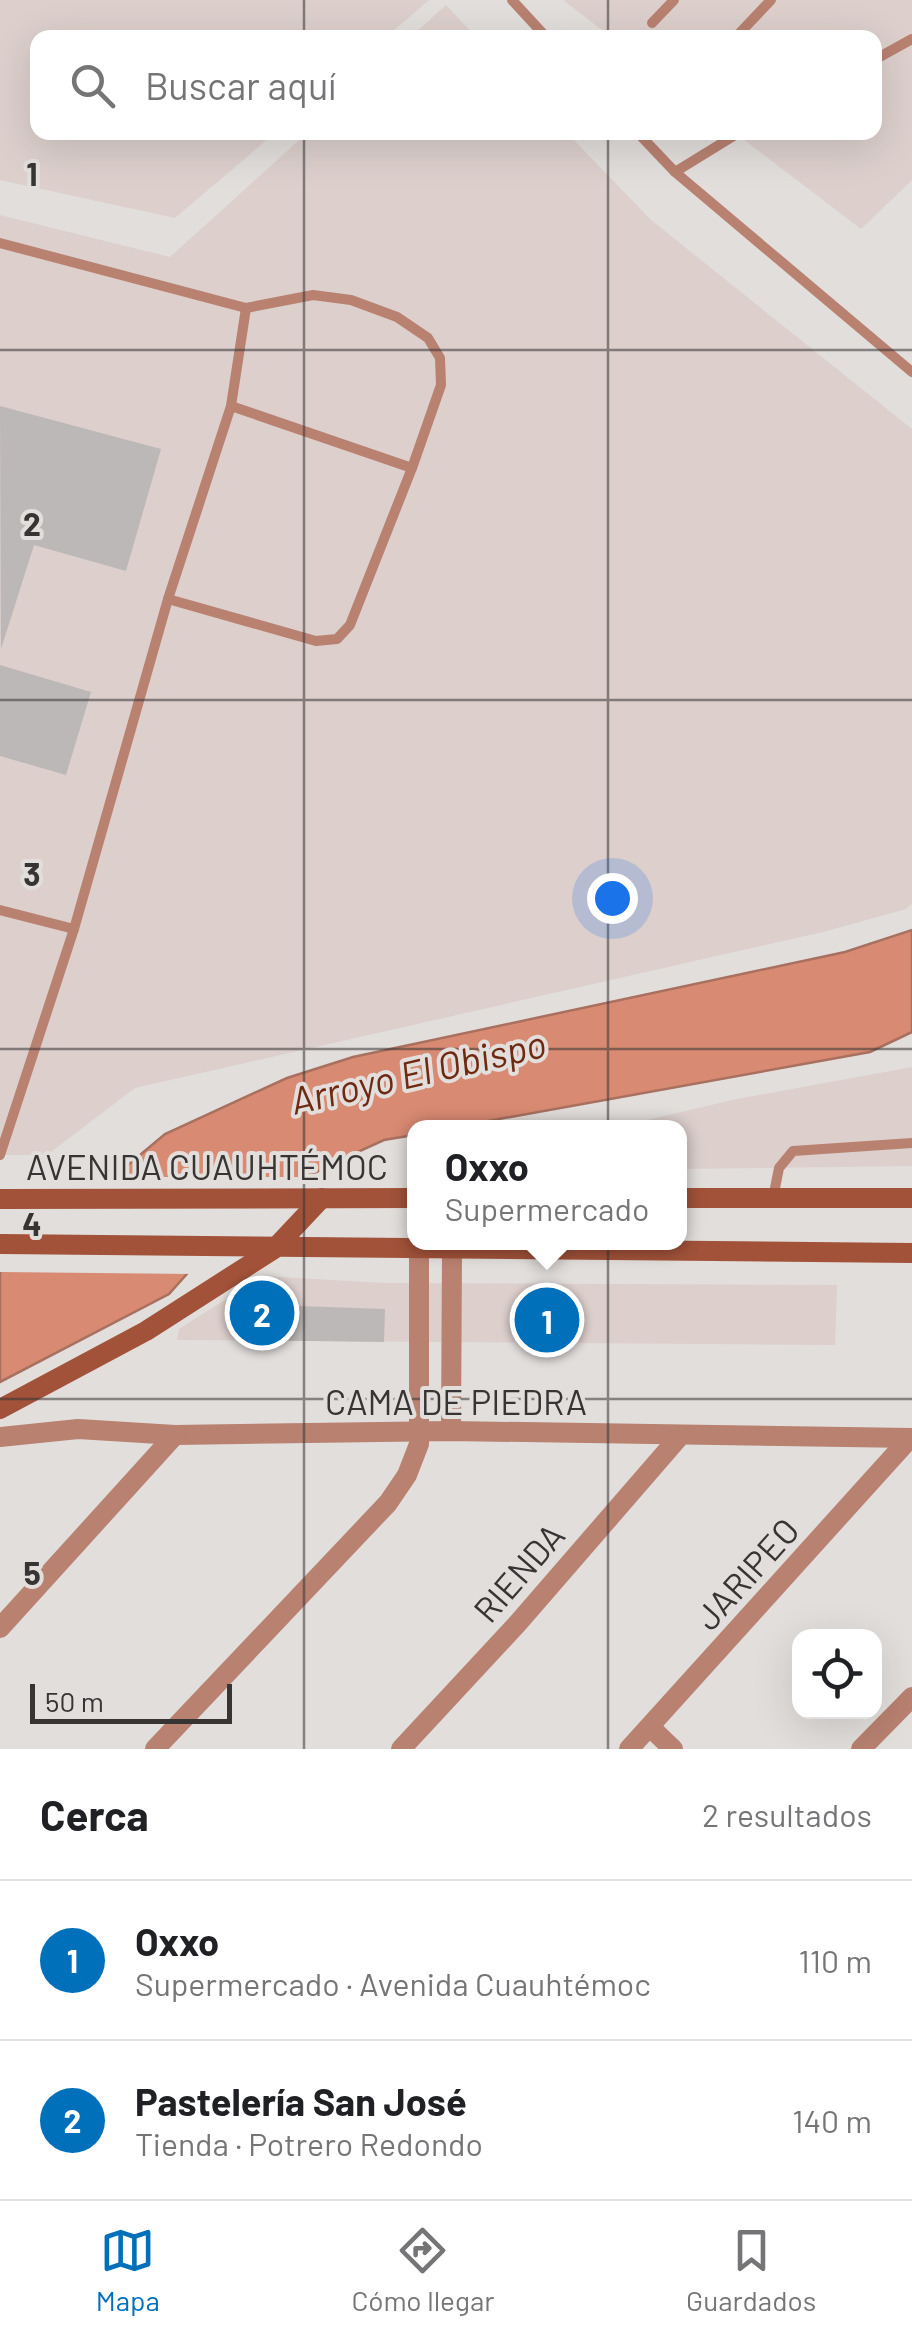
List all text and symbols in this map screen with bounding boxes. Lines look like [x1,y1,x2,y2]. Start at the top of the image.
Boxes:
search box [30,30,882,140]
icon: search [65,58,120,113]
text: Buscar aquí [145,62,336,108]
text: 1 [26,154,38,192]
text: 2 [23,504,41,542]
text: 3 [23,854,41,892]
your location [587,873,638,924]
water label: Arroyo El Obispo [286,1019,550,1123]
popup [407,1120,687,1250]
text: Oxxo [445,1143,529,1189]
street label: AVENIDA CUAUHTÉMOC [26,1145,388,1187]
text: Supermercado [445,1189,649,1227]
text: 4 [22,1204,42,1242]
pin: 2 [230,1276,294,1350]
pin: 1 [514,1282,580,1358]
street label: CAMA DE PIEDRA [325,1380,587,1422]
street label: JARIPEO [685,1509,807,1637]
street label: RIENDA [464,1514,572,1630]
text: 5 [23,1553,41,1591]
map controls [792,1629,882,1719]
button: locate [792,1629,882,1719]
scale bar [30,1679,232,1724]
text: 50 m [45,1684,104,1718]
text: Cerca [40,1789,149,1839]
text: 2 resultados [702,1795,872,1833]
text: Oxxo [135,1918,219,1964]
text: 1 [67,1941,78,1979]
text: 110 m [799,1941,872,1979]
text: Supermercado · Avenida Cuauhtémoc [135,1964,651,2002]
text: Pastelería San José [135,2078,467,2124]
text: 2 [64,2101,81,2139]
text: 140 m [792,2101,872,2139]
text: Tienda · Potrero Redondo [135,2124,483,2162]
tab: Mapa [96,2223,160,2317]
tab: Cómo llegar [351,2223,495,2317]
tab: Guardados [686,2223,816,2317]

